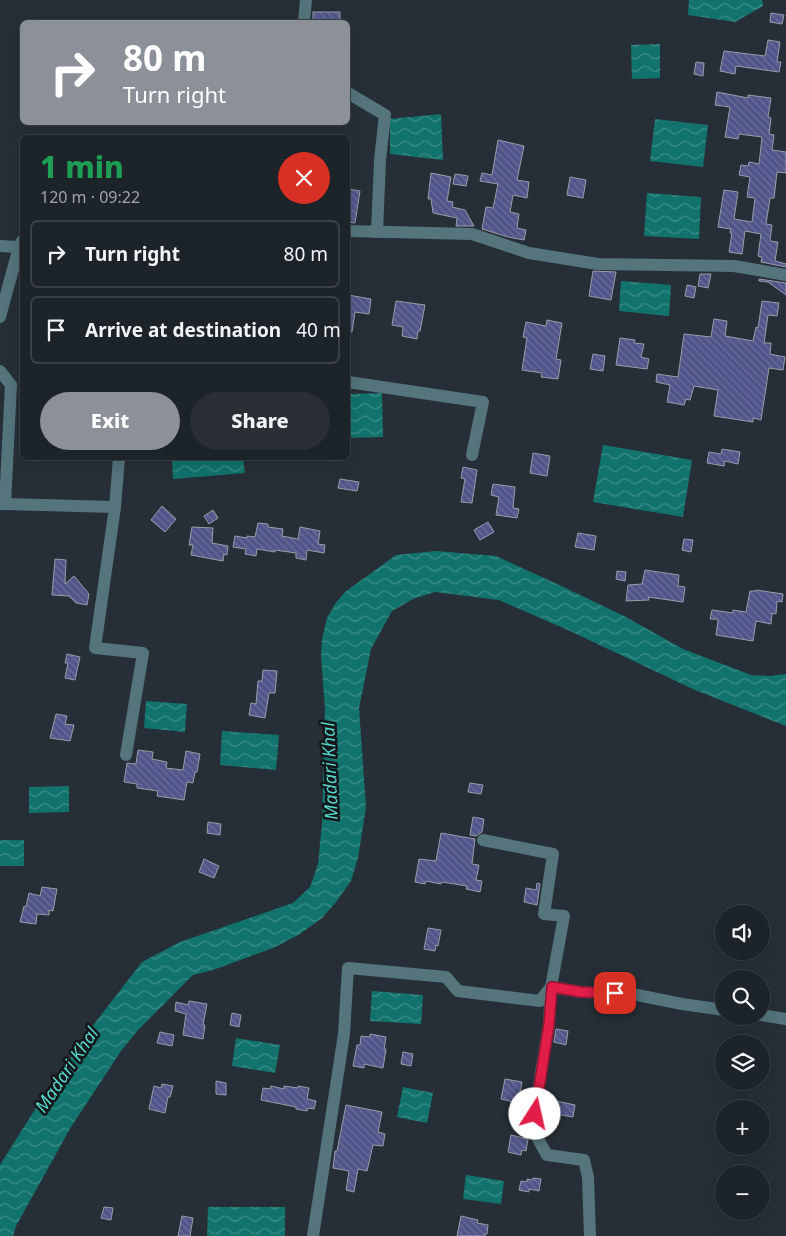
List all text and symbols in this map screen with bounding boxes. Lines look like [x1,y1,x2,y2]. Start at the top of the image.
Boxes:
text: 80 m [123,34,206,81]
icon: right [40,40,105,105]
text: Turn right [123,79,226,109]
text: 1 min [40,146,124,187]
button: close [278,152,330,204]
text: 120 m · 09:22 [40,186,140,208]
icon: right [42,240,70,268]
text: Turn right [85,241,180,267]
text: 80 m [284,241,328,267]
icon: arrive [42,316,70,344]
text: Arrive at destination [85,317,281,343]
text: 40 m [296,317,341,343]
button: Exit [40,392,180,450]
button: Share [190,392,330,450]
water label: Madari Khal [315,721,343,820]
map controls [715,905,770,1220]
button: sound [715,905,770,960]
button: search [715,970,770,1025]
pin [594,972,636,1014]
icon: arrive [601,979,629,1007]
water label: Madari Khal [29,1022,104,1117]
button: layers [715,1035,770,1090]
position arrow [508,1087,560,1139]
button: + [715,1100,770,1155]
button: − [715,1165,770,1220]

